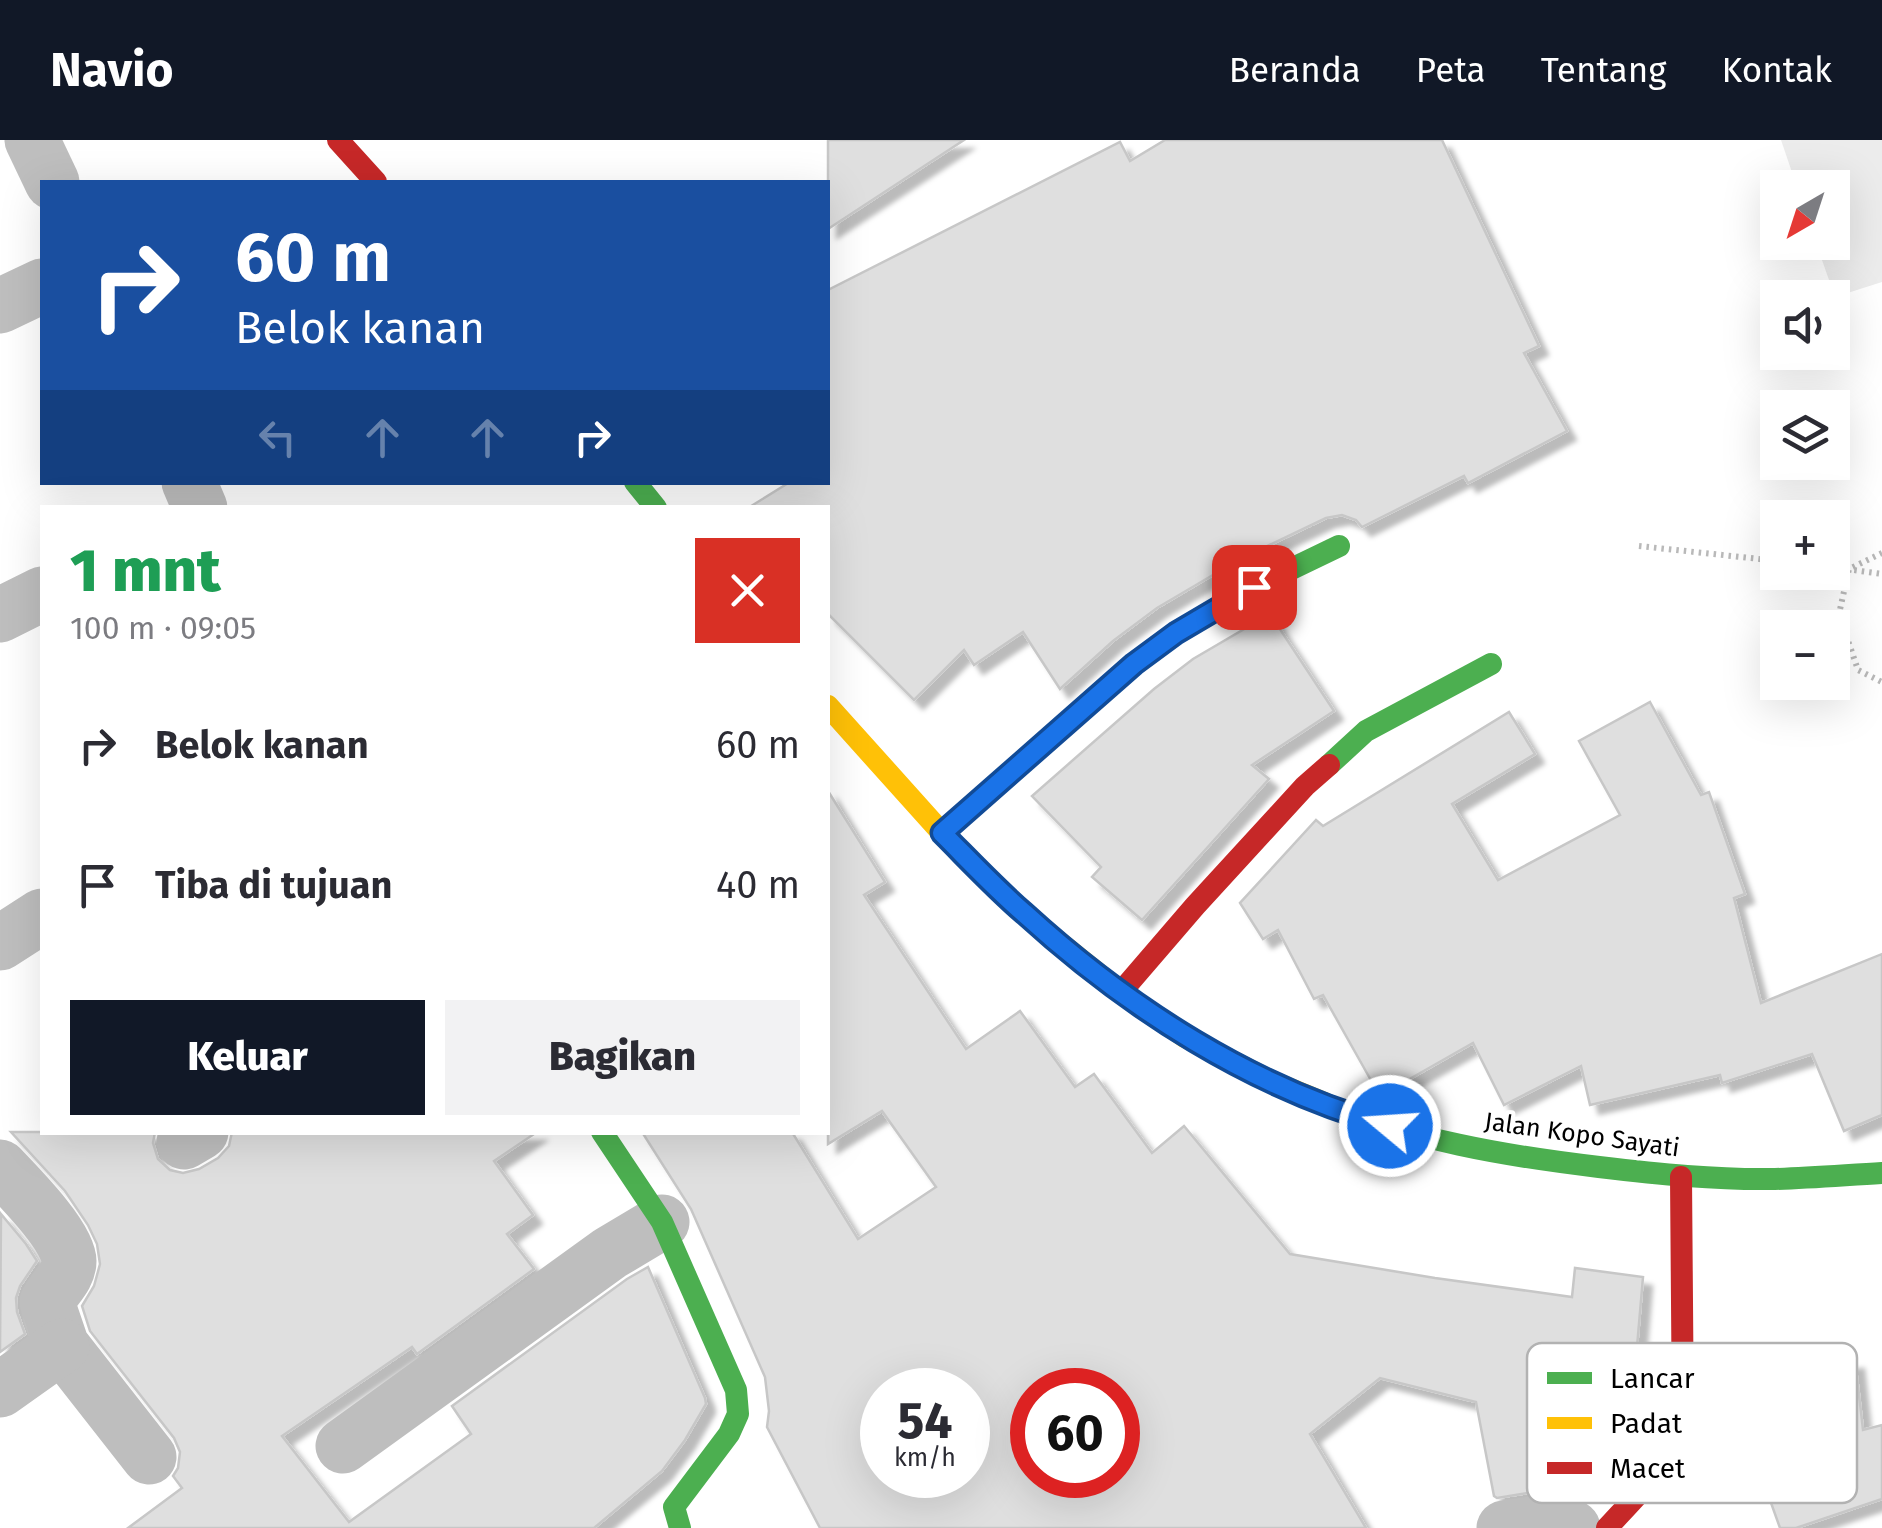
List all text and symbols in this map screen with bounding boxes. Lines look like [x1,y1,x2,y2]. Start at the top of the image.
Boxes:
text: Navio [50,41,174,99]
text: Beranda [1229,49,1361,91]
text: Peta [1416,49,1486,91]
text: Tentang [1541,49,1667,91]
text: Kontak [1722,49,1832,91]
north arrow [1760,170,1850,260]
map controls [1760,170,1850,700]
text: 60 m [235,216,391,300]
icon: right [70,220,200,350]
button: sound [1760,280,1850,370]
text: Belok kanan [235,301,485,355]
button: layers [1760,390,1850,480]
icon: left [250,410,305,465]
icon: ahead [355,410,410,465]
icon: ahead [460,410,515,465]
icon: right [565,410,620,465]
button: + [1760,500,1850,590]
text: 1 mnt [70,535,221,607]
button: close [695,538,800,643]
pin [1212,545,1297,630]
icon: arrive [1227,560,1282,615]
text: 100 m · 09:05 [70,609,256,647]
button: − [1760,610,1850,700]
icon: right [70,718,125,773]
text: Belok kanan [155,722,369,768]
text: 60 m [716,722,800,768]
icon: arrive [70,858,125,913]
text: Tiba di tujuan [155,862,392,908]
text: 40 m [716,862,800,908]
button: Keluar [70,1000,425,1115]
button: Bagikan [445,1000,800,1115]
position arrow [1338,1074,1442,1178]
street label: Jalan Kopo Sayati [1483,1106,1681,1164]
legend [1527,1343,1857,1503]
text: Lancar [1610,1362,1695,1395]
speed limit sign: 60 [1010,1368,1140,1498]
text: 54 [897,1391,953,1451]
text: Padat [1610,1407,1683,1440]
text: km/h [894,1443,956,1473]
text: Macet [1610,1452,1686,1485]

